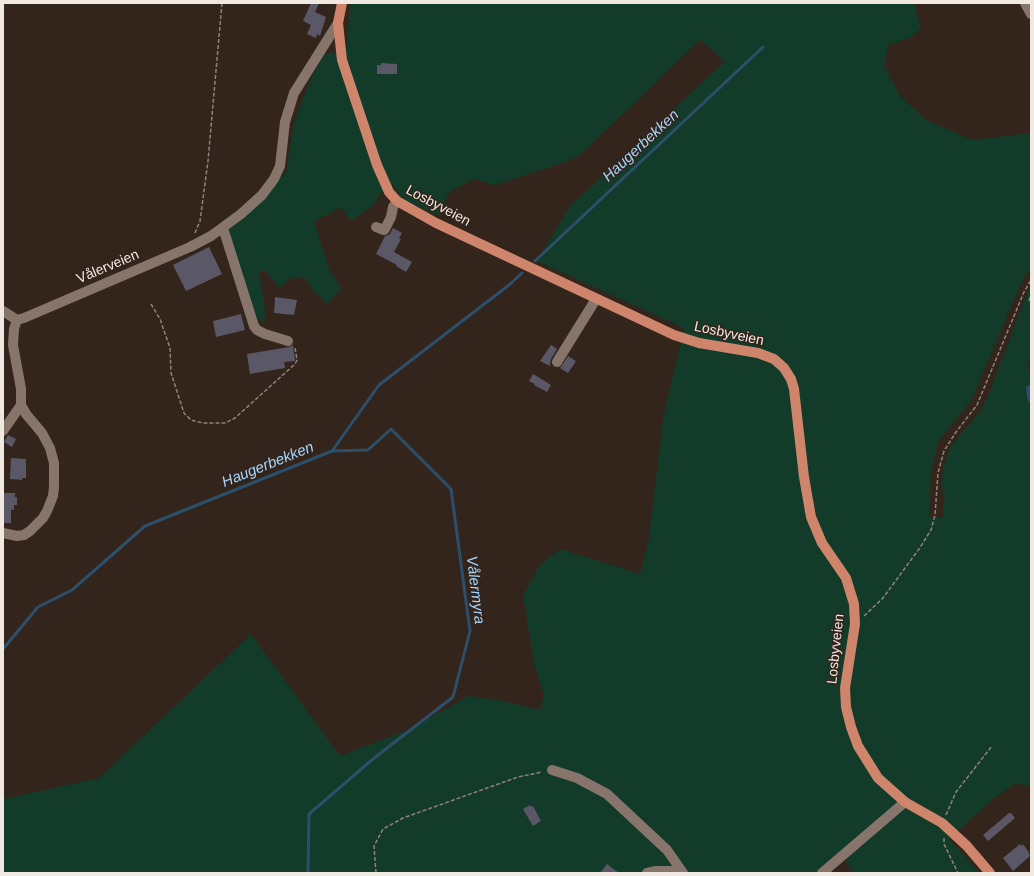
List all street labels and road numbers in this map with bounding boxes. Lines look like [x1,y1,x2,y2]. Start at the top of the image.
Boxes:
street label: Losbyveien [403,182,473,230]
street label: Vålerveien [74,246,142,288]
street label: Losbyveien [693,318,765,350]
street label: Losbyveien [824,613,848,685]

